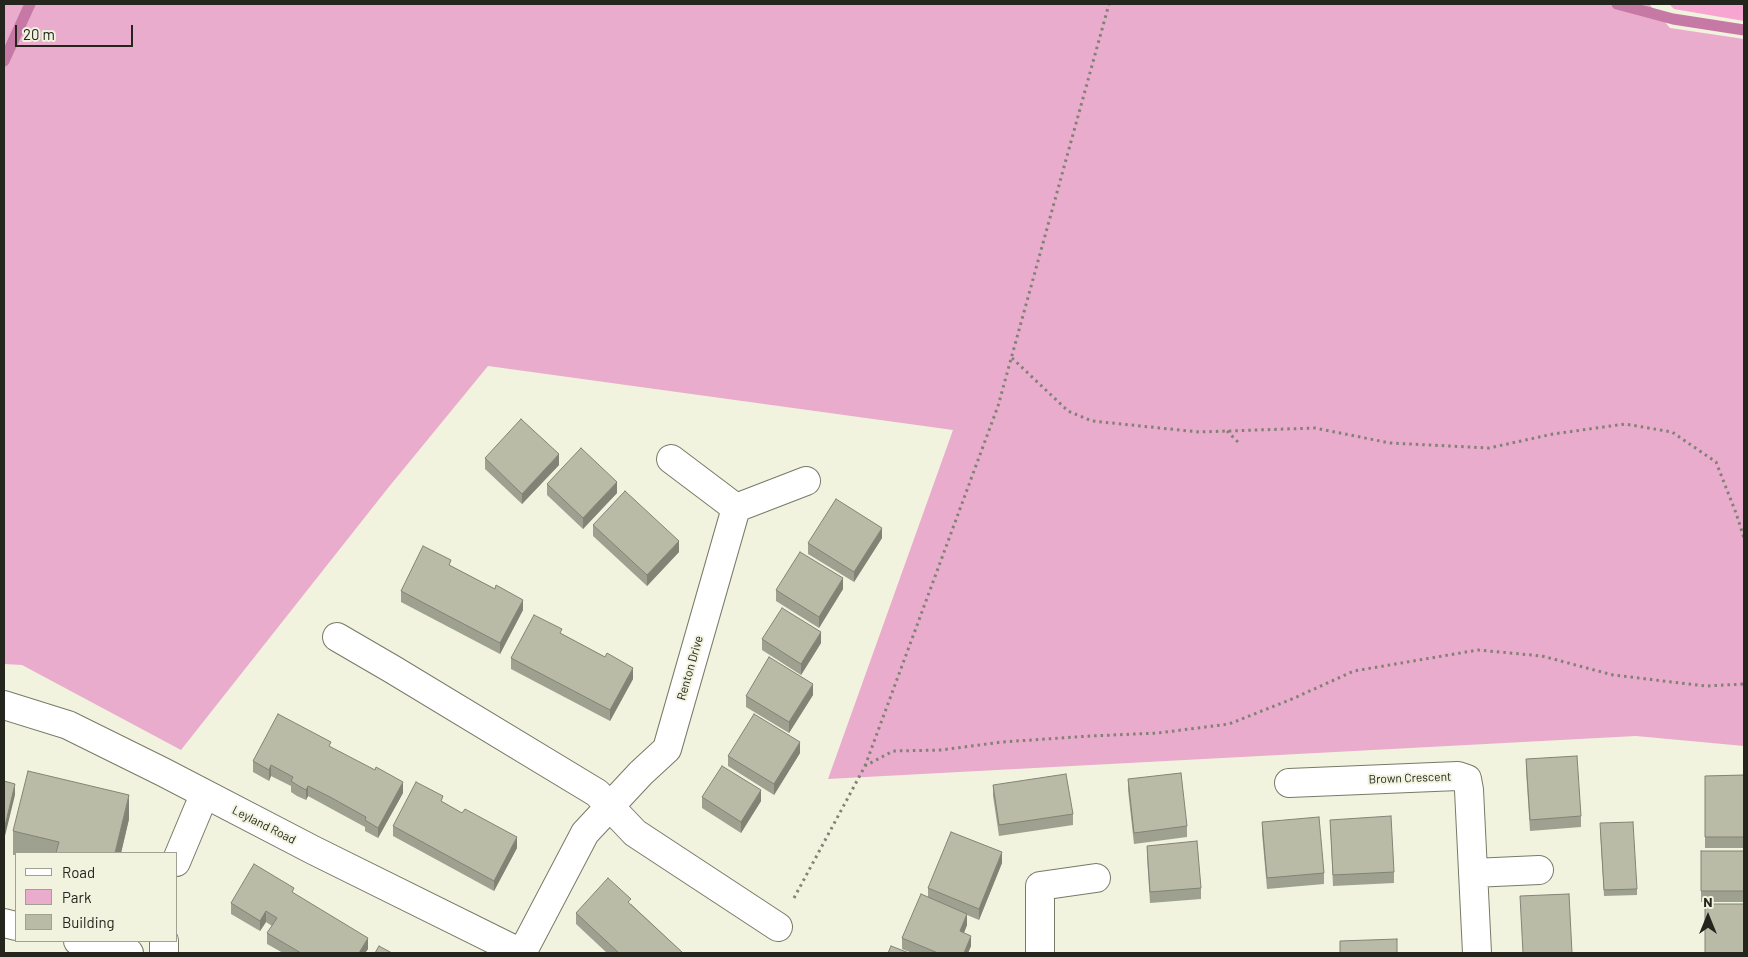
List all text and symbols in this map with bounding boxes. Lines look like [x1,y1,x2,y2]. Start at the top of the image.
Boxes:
scale bar [18,15,135,47]
text: 20 m [23,25,55,43]
street label: Renton Drive [674,634,706,702]
street label: Brown Crescent [1368,769,1452,787]
street label: Leyland Road [230,803,298,847]
legend [15,852,178,942]
text: Road [62,863,95,881]
text: Park [62,888,91,906]
north arrow [1683,892,1733,942]
text: N [1703,893,1713,910]
text: Building [62,913,115,931]

